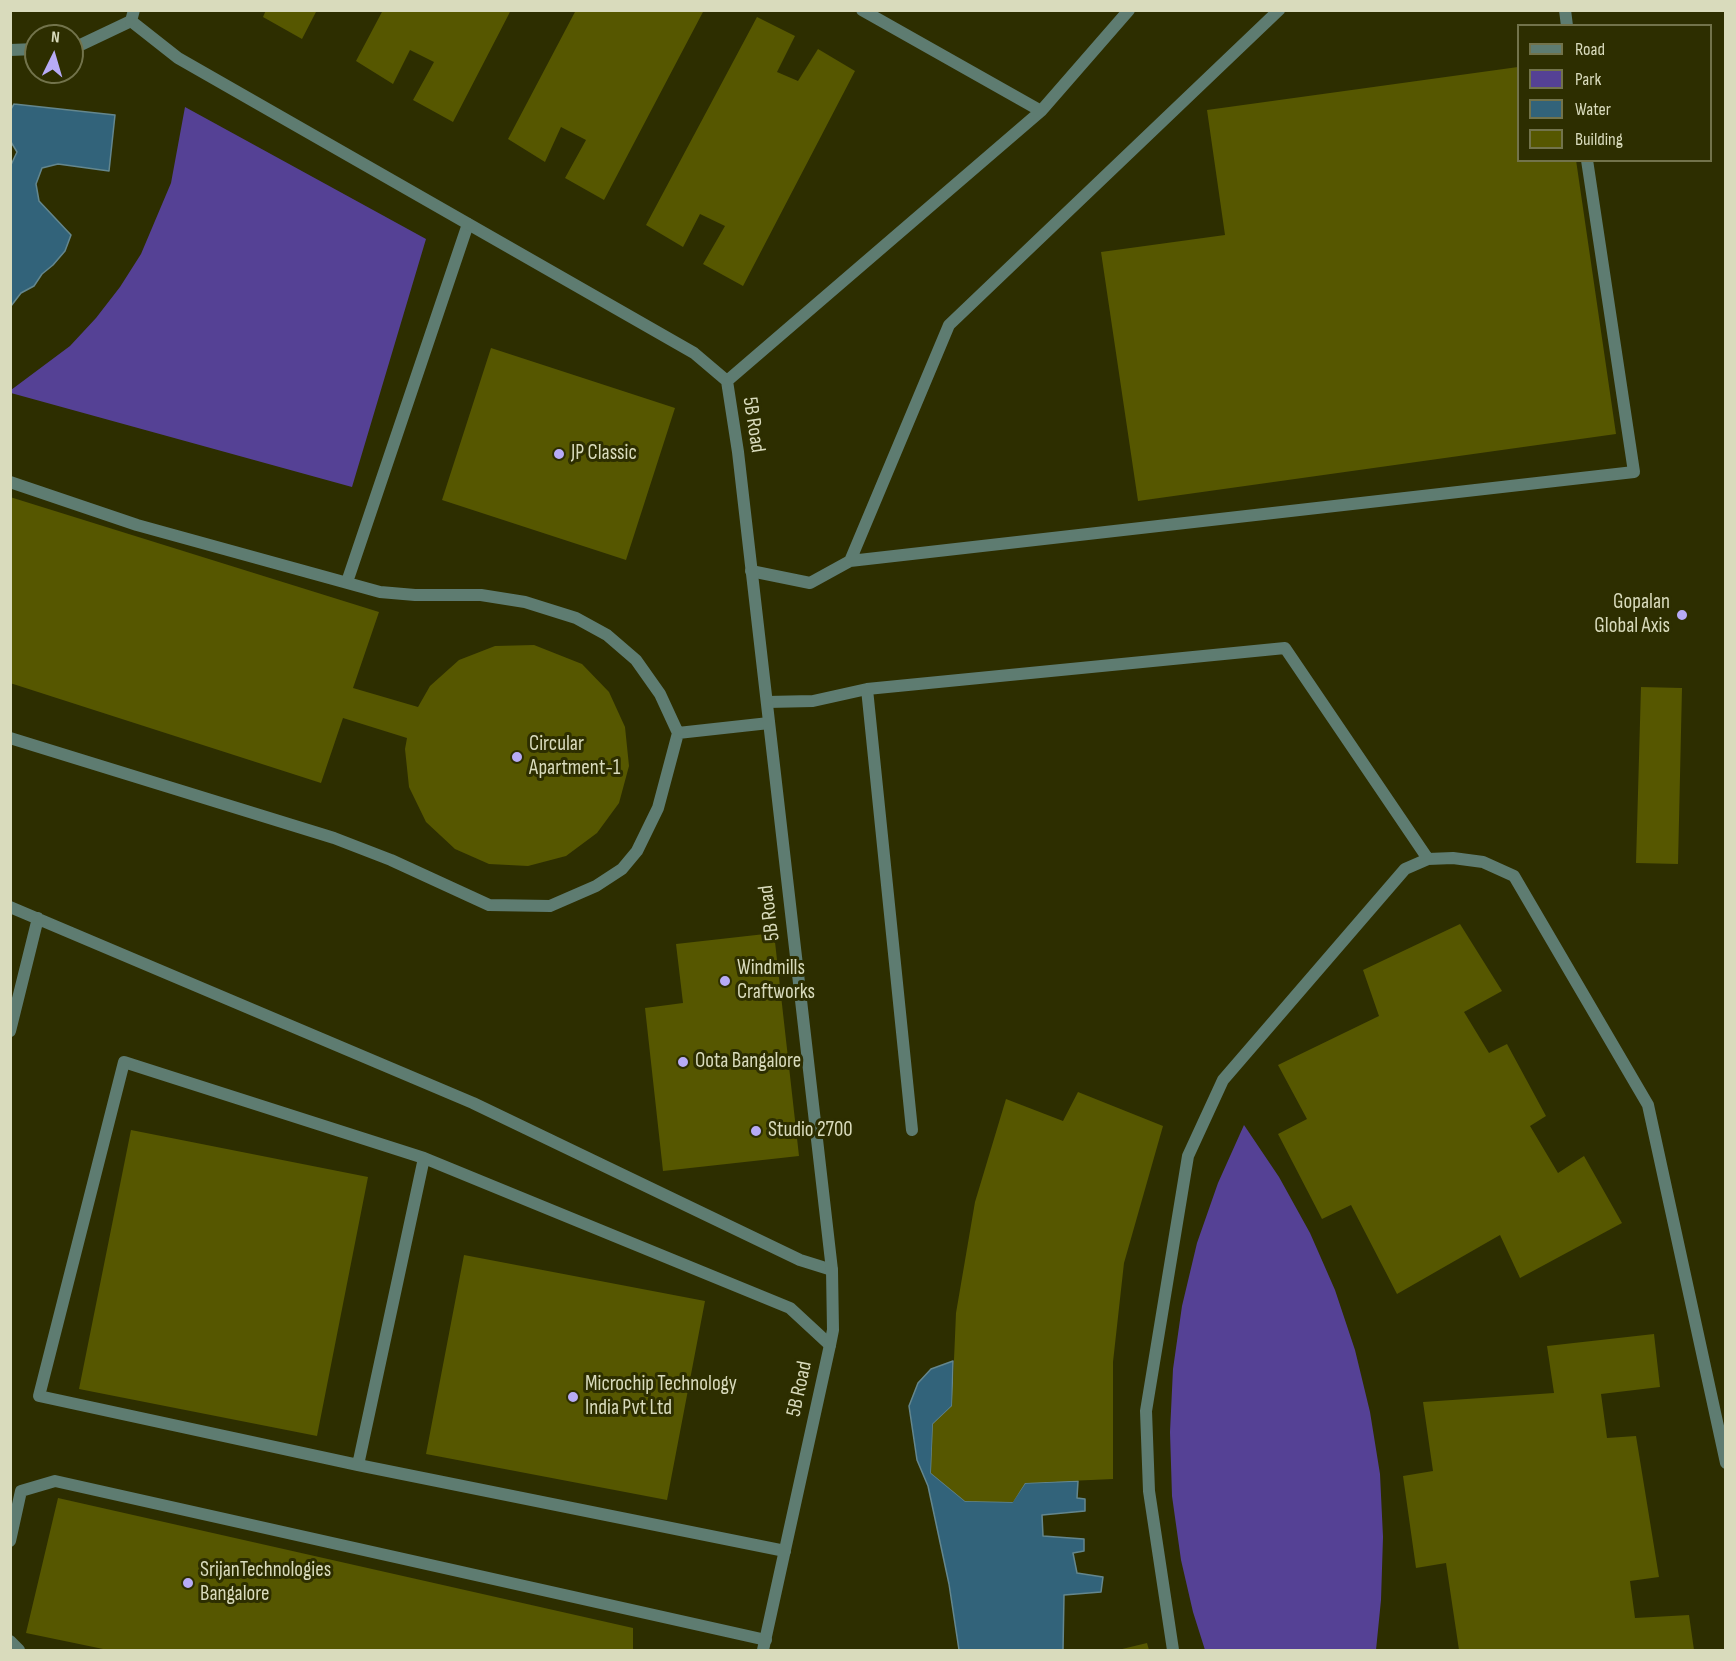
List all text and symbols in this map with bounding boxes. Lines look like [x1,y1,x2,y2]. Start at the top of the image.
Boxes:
north arrow [24,24,84,84]
legend [1517,24,1712,162]
text: N [50,28,61,47]
text: Road [1575,39,1605,60]
text: Park [1575,69,1601,90]
text: Water [1575,99,1611,120]
text: Building [1575,129,1623,150]
street label: 5B Road [736,395,770,455]
place label: JP Classic [571,441,637,467]
marker: JP Classic [552,447,566,461]
place label: Gopalan Global Axis [1594,590,1670,640]
marker: Gopalan Global Axis [1675,608,1689,622]
place label: Circular Apartment-1 [529,732,620,782]
marker: Circular Apartment-1 [510,750,524,764]
street label: 5B Road [754,884,786,942]
place label: Windmills Craftworks [737,956,815,1006]
marker: Windmills Craftworks [718,974,732,988]
place label: Oota Bangalore [695,1049,801,1075]
marker: Oota Bangalore [676,1055,690,1069]
place label: Studio 2700 [768,1118,853,1144]
marker: Studio 2700 [749,1124,763,1138]
street label: 5B Road [782,1359,818,1419]
place label: Microchip Technology India Pvt Ltd [585,1372,737,1422]
marker: Microchip Technology India Pvt Ltd [566,1390,580,1404]
place label: SrijanTechnologies Bangalore [200,1558,331,1608]
marker: SrijanTechnologies Bangalore [181,1576,195,1590]

